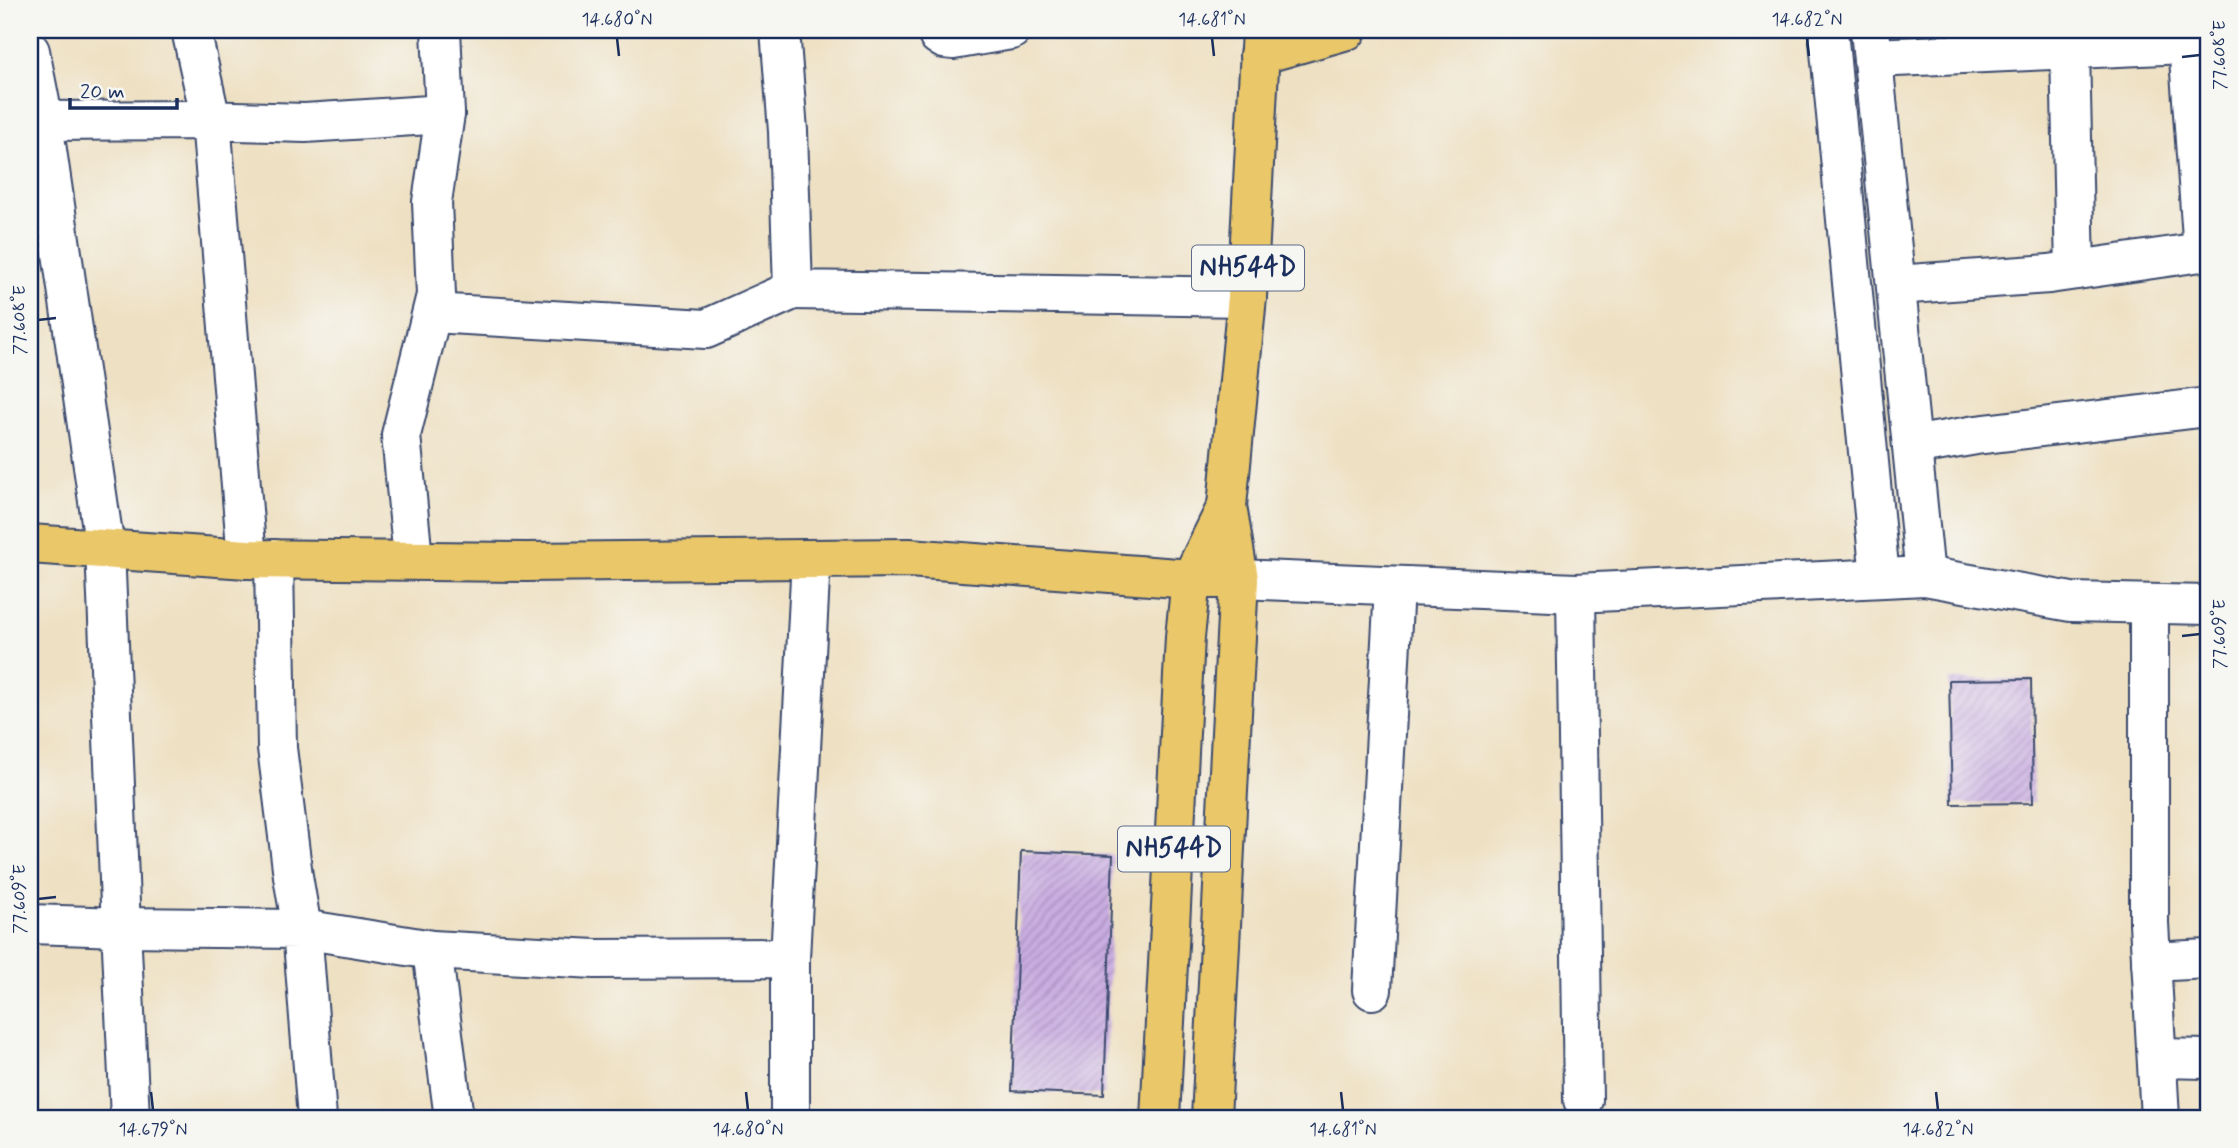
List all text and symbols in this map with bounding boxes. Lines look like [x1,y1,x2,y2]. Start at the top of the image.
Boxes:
text: 14.680°N [581,8,653,32]
text: 14.681°N [1178,8,1246,32]
text: 14.682°N [1771,8,1843,32]
text: 77.608°E [2208,20,2232,90]
scale bar [70,66,177,110]
text: 20 m [80,78,125,106]
road number: NH544D [1192,246,1304,290]
text: 77.608°E [8,285,32,355]
text: 77.609°E [2208,599,2232,669]
road number: NH544D [1118,827,1230,872]
text: 77.609°E [8,864,32,934]
text: 14.679°N [118,1118,188,1142]
text: 14.680°N [712,1118,784,1142]
text: 14.681°N [1309,1118,1377,1142]
text: 14.682°N [1902,1118,1974,1142]

